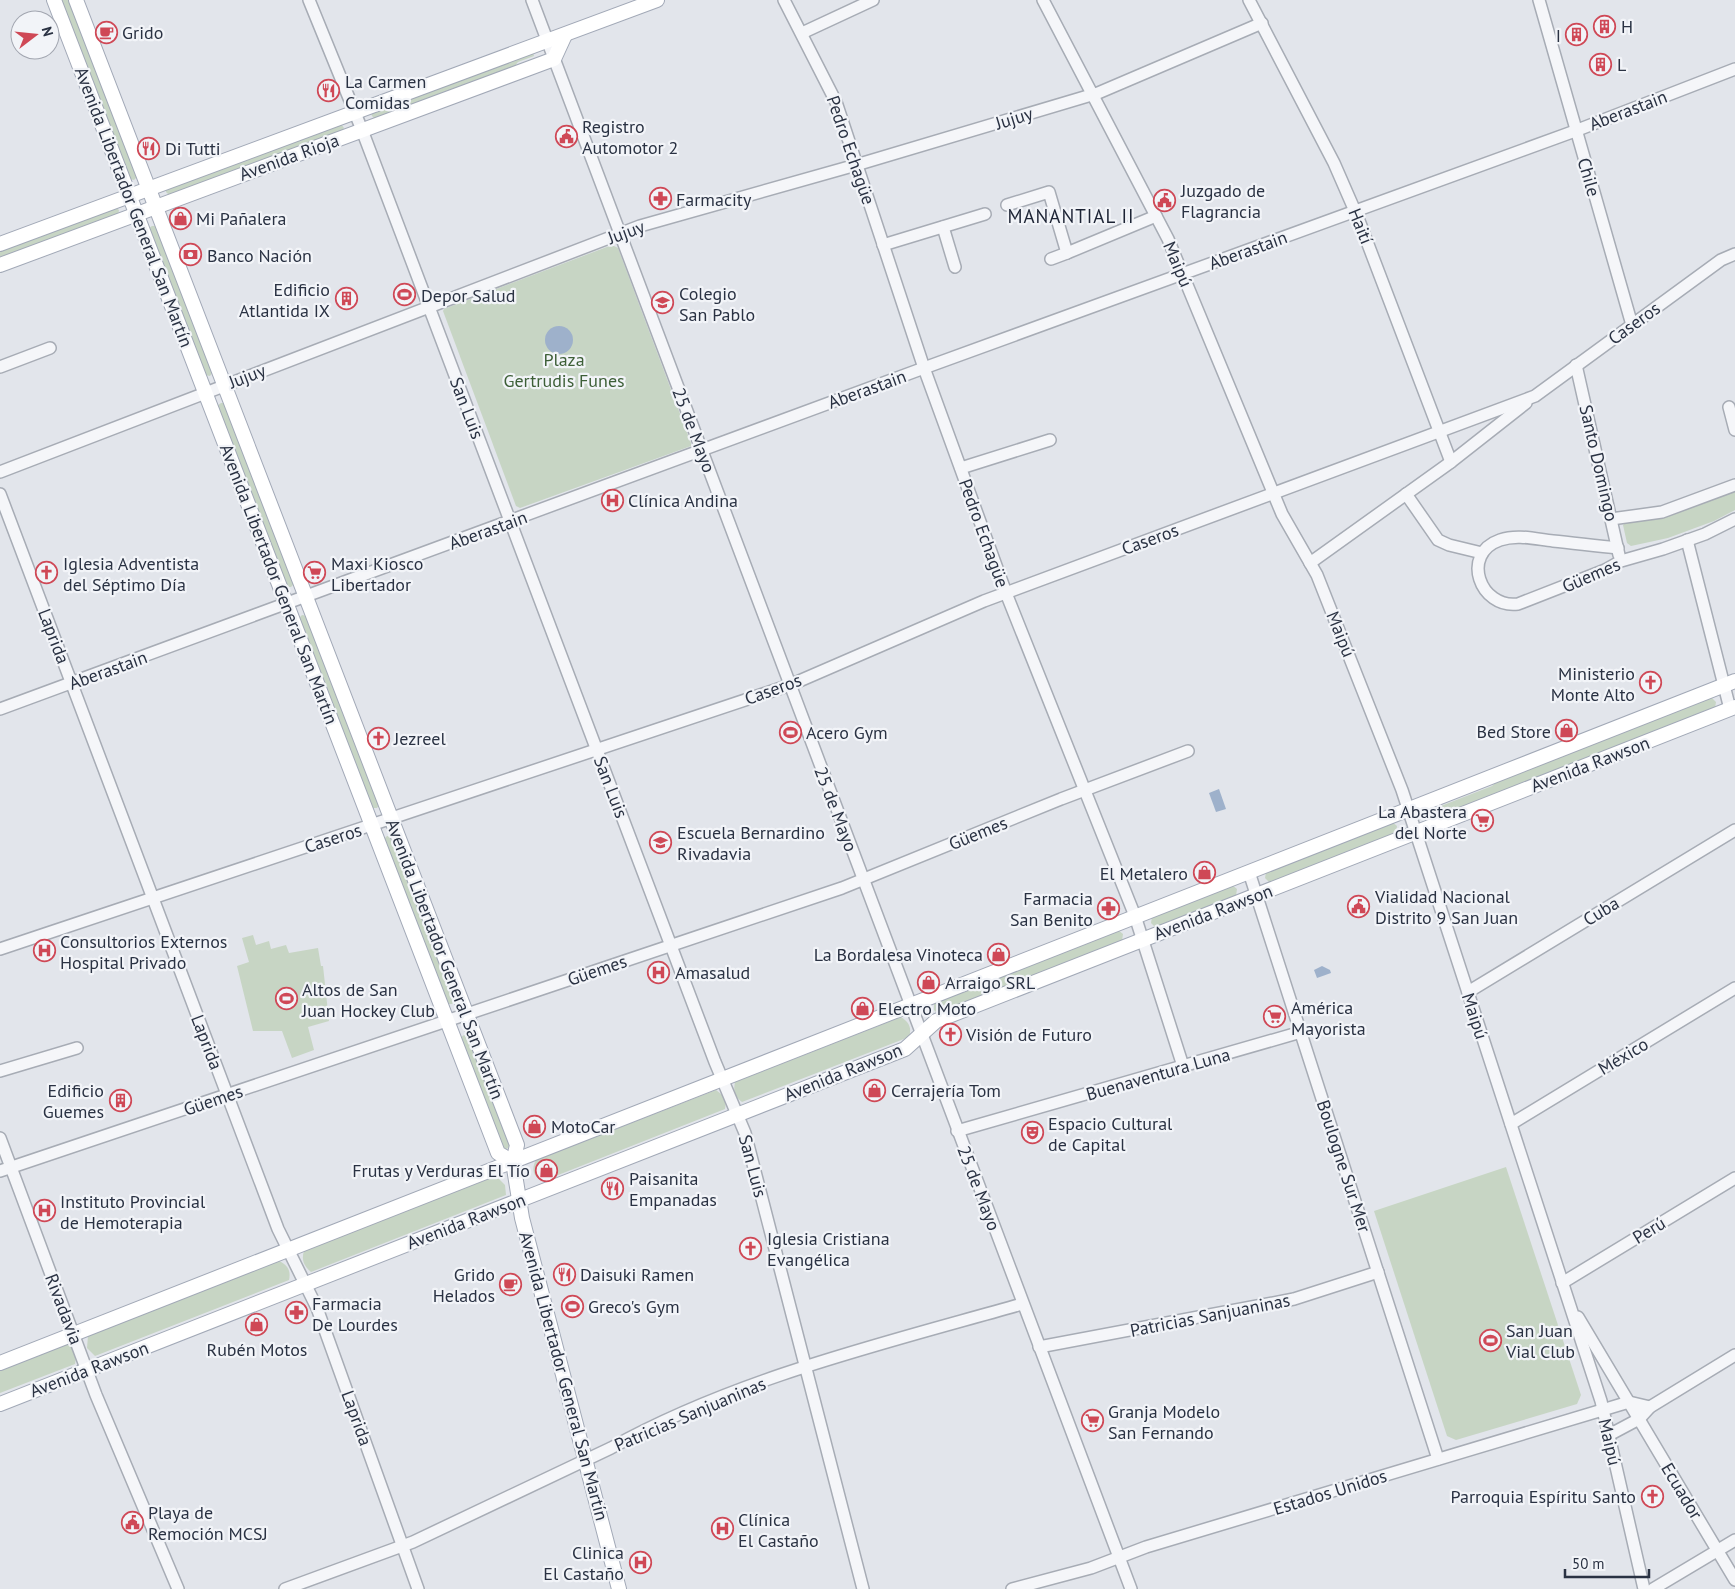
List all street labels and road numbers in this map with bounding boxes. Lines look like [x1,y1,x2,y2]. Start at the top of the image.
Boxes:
street label: Avenida Libertador General San Martín [70,64,198,350]
street label: Aberastain [1586,85,1670,135]
street label: Pedro Echagüe [822,92,880,208]
street label: Jujuy [992,101,1036,135]
street label: Avenida Rioja [236,128,342,186]
street label: Chile [1573,155,1605,199]
street label: Haití [1343,205,1379,248]
street label: Jujuy [603,215,648,250]
street label: Aberastain [1206,225,1290,275]
street label: Maipú [1158,238,1198,290]
street label: Caseros [1603,296,1665,350]
street label: Jujuy [224,358,269,394]
street label: Aberastain [825,364,909,414]
street label: San Luis [445,374,489,442]
street label: 25 de Mayo [667,384,721,476]
street label: Santo Domingo [1574,403,1624,523]
street label: Avenida Libertador General San Martín [215,441,343,727]
street label: Pedro Echagüe [954,476,1014,590]
street label: Aberastain [446,505,530,555]
street label: Caseros [1118,518,1182,560]
street label: Güemes [1558,552,1624,598]
street label: Laprida [33,605,75,667]
street label: Maipú [1321,608,1361,660]
street label: Aberastain [66,645,150,695]
street label: Caseros [741,668,805,710]
street label: Avenida Rawson [1527,731,1653,797]
street label: San Luis [589,753,633,821]
street label: 25 de Mayo [809,763,863,855]
street label: Güemes [945,811,1011,855]
street label: Avenida Libertador General San Martín [381,816,509,1102]
street label: Caseros [301,818,365,858]
street label: Avenida Rawson [1150,879,1276,945]
street label: Cuba [1579,891,1623,931]
street label: Güemes [564,949,630,991]
street label: Maipú [1457,990,1493,1042]
street label: Laprida [186,1011,228,1073]
street label: México [1594,1032,1652,1080]
street label: Avenida Rawson [781,1038,905,1106]
street label: Buenaventura Luna [1083,1042,1233,1106]
street label: Güemes [180,1079,246,1121]
street label: Boulogne Sur Mer [1312,1097,1376,1235]
street label: San Luis [734,1132,772,1200]
street label: 25 de Mayo [952,1142,1006,1234]
street label: Avenida Rawson [403,1188,529,1254]
street label: Perú [1628,1211,1670,1249]
street label: Avenida Libertador General San Martín [514,1229,614,1523]
street label: Rivadavia [40,1270,88,1348]
street label: Patricias Sanjuaninas [1128,1288,1292,1342]
street label: Avenida Rawson [26,1336,152,1402]
street label: Patricias Sanjuaninas [611,1372,769,1456]
street label: Laprida [336,1387,378,1449]
street label: Maipú [1593,1416,1627,1468]
street label: Ecuador [1656,1459,1708,1523]
street label: Estados Unidos [1271,1464,1389,1520]

